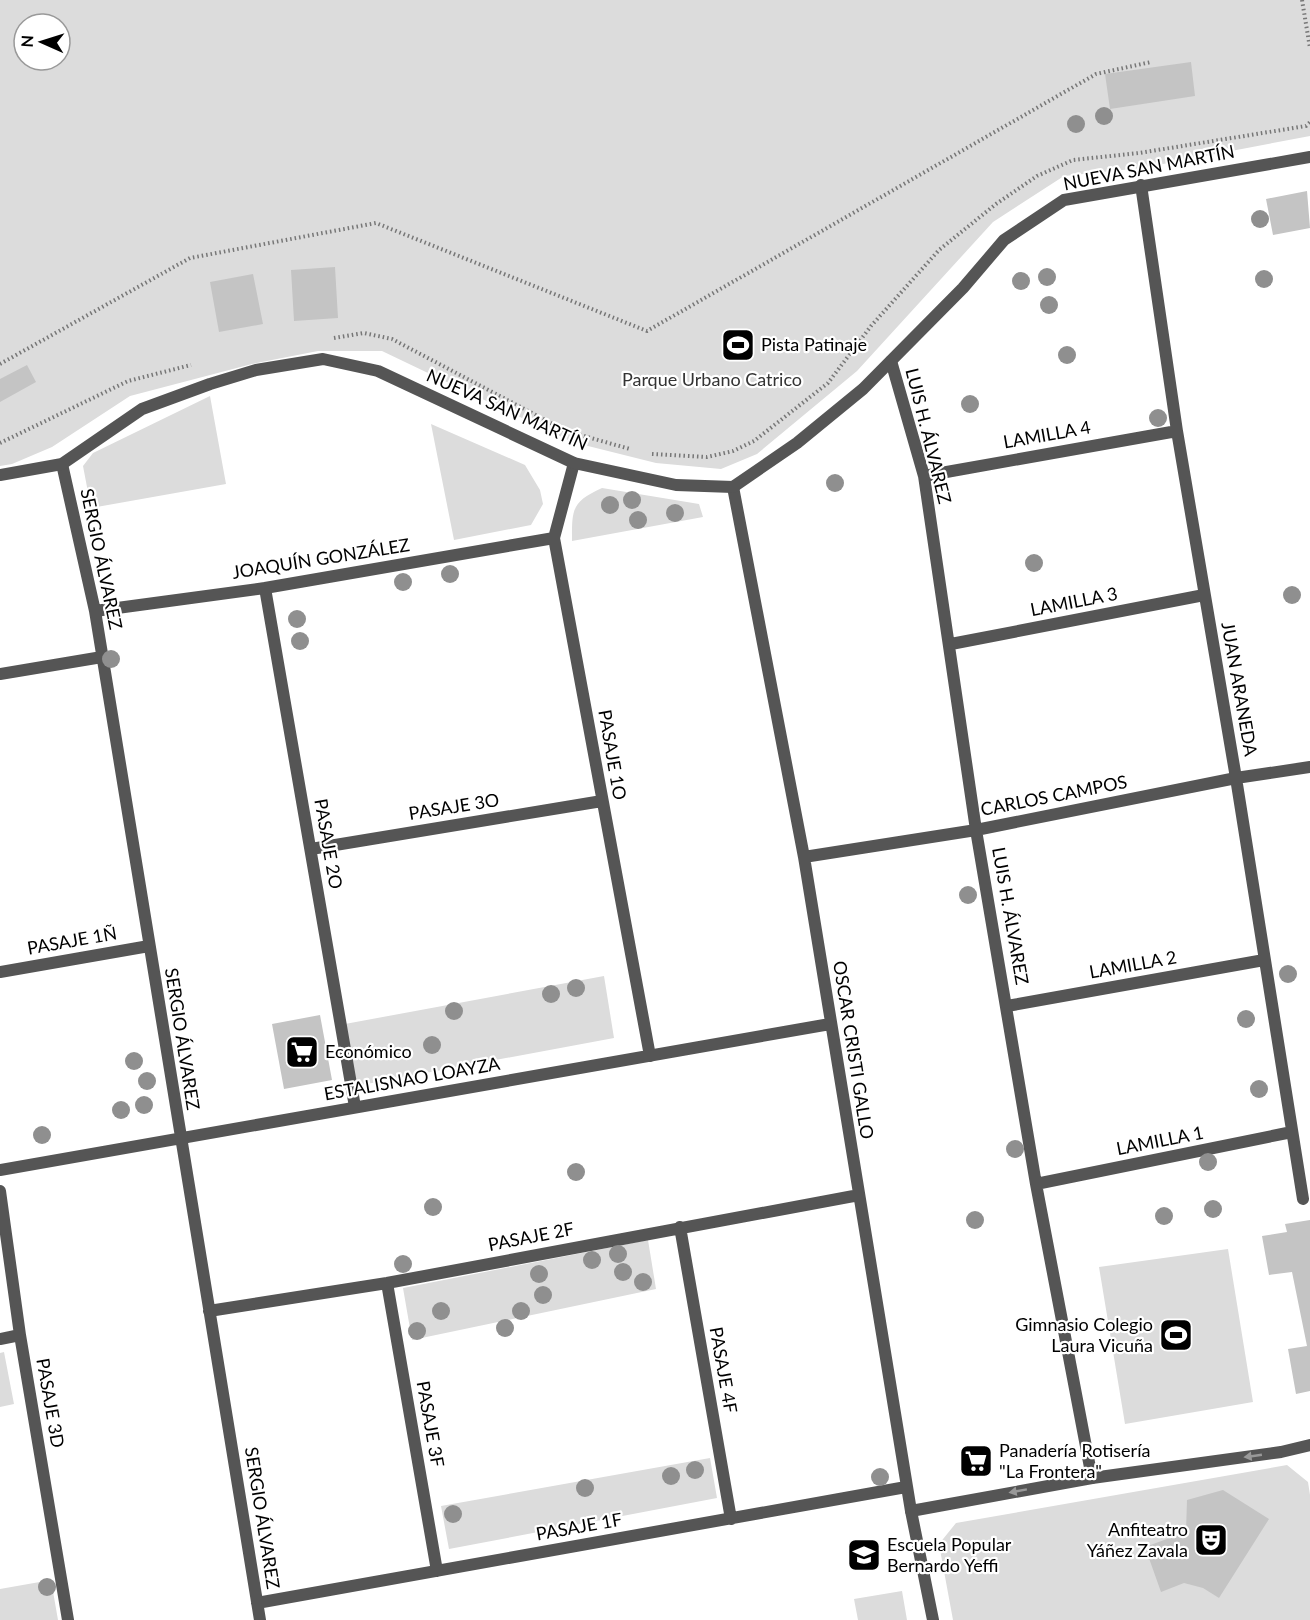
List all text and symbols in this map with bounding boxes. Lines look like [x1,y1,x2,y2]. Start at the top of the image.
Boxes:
north arrow [12,12,72,72]
text: N [17,35,36,48]
street label: NUEVA SAN MARTÍN [1061,140,1236,194]
sports icon: Pista Patinaje [720,327,756,363]
place label: Pista Patinaje [761,333,867,355]
street label: NUEVA SAN MARTÍN [423,364,591,455]
street label: LUIS H. ÁLVAREZ [901,366,957,506]
park label: Parque Urbano Catrico [622,368,802,390]
street label: LAMILLA 4 [1001,416,1092,453]
street label: SERGIO ÁLVAREZ [76,486,128,632]
street label: JOAQUÍN GONZÁLEZ [231,533,411,583]
street label: LAMILLA 3 [1028,582,1119,620]
street label: JUAN ARANEDA [1217,620,1263,758]
street label: PASAJE 1O [594,708,632,802]
street label: CARLOS CAMPOS [979,770,1129,820]
street label: PASAJE 3O [407,788,501,824]
street label: PASAJE 2O [310,797,348,891]
street label: LUIS H. ÁLVAREZ [988,845,1034,986]
street label: PASAJE 1Ñ [25,921,118,959]
street label: LAMILLA 2 [1087,946,1178,983]
street label: OSCAR CRISTI GALLO [829,959,879,1141]
street label: SERGIO ÁLVAREZ [161,966,205,1112]
supermarket icon: Económico [284,1034,320,1070]
place label: Económico [325,1040,412,1062]
street label: ESTALISNAO LOAYZA [322,1052,502,1104]
street label: LAMILLA 1 [1114,1121,1205,1159]
street label: PASAJE 2F [486,1217,576,1255]
place label: Gimnasio Colegio Laura Vicuña [1015,1313,1153,1356]
sports icon: Gimnasio Colegio Laura Vicuña [1158,1317,1194,1353]
street label: PASAJE 4F [706,1325,742,1415]
street label: PASAJE 3D [32,1356,70,1449]
street label: PASAJE 3F [413,1379,449,1469]
place label: Panadería Rotisería "La Frontera" [999,1439,1150,1482]
supermarket icon: Panadería Rotisería "La Frontera" [958,1443,994,1479]
street label: SERGIO ÁLVAREZ [241,1445,285,1591]
one-way arrow [1243,1451,1262,1460]
one-way arrow [1009,1487,1028,1496]
street label: PASAJE 1F [534,1508,624,1544]
place label: Anfiteatro Yáñez Zavala [1087,1518,1188,1561]
theatre icon: Anfiteatro Yáñez Zavala [1193,1522,1229,1558]
place label: Escuela Popular Bernardo Yeffi [887,1533,1012,1576]
school or university icon: Escuela Popular Bernardo Yeffi [846,1537,882,1573]

